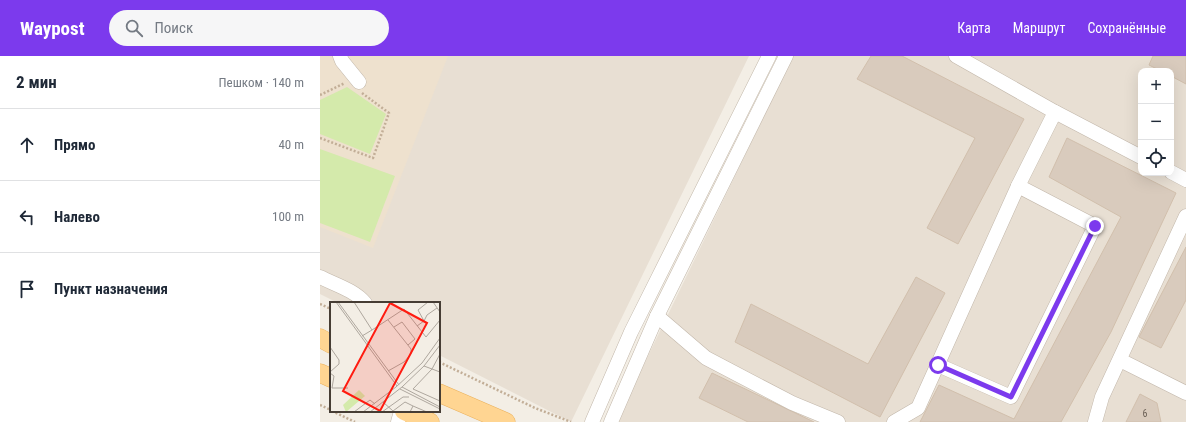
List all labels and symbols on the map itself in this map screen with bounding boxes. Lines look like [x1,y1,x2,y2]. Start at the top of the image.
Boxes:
route end [1086,217,1104,235]
inset map [330,302,440,412]
route start [929,356,947,374]
house number: 6 [1143,408,1148,419]

